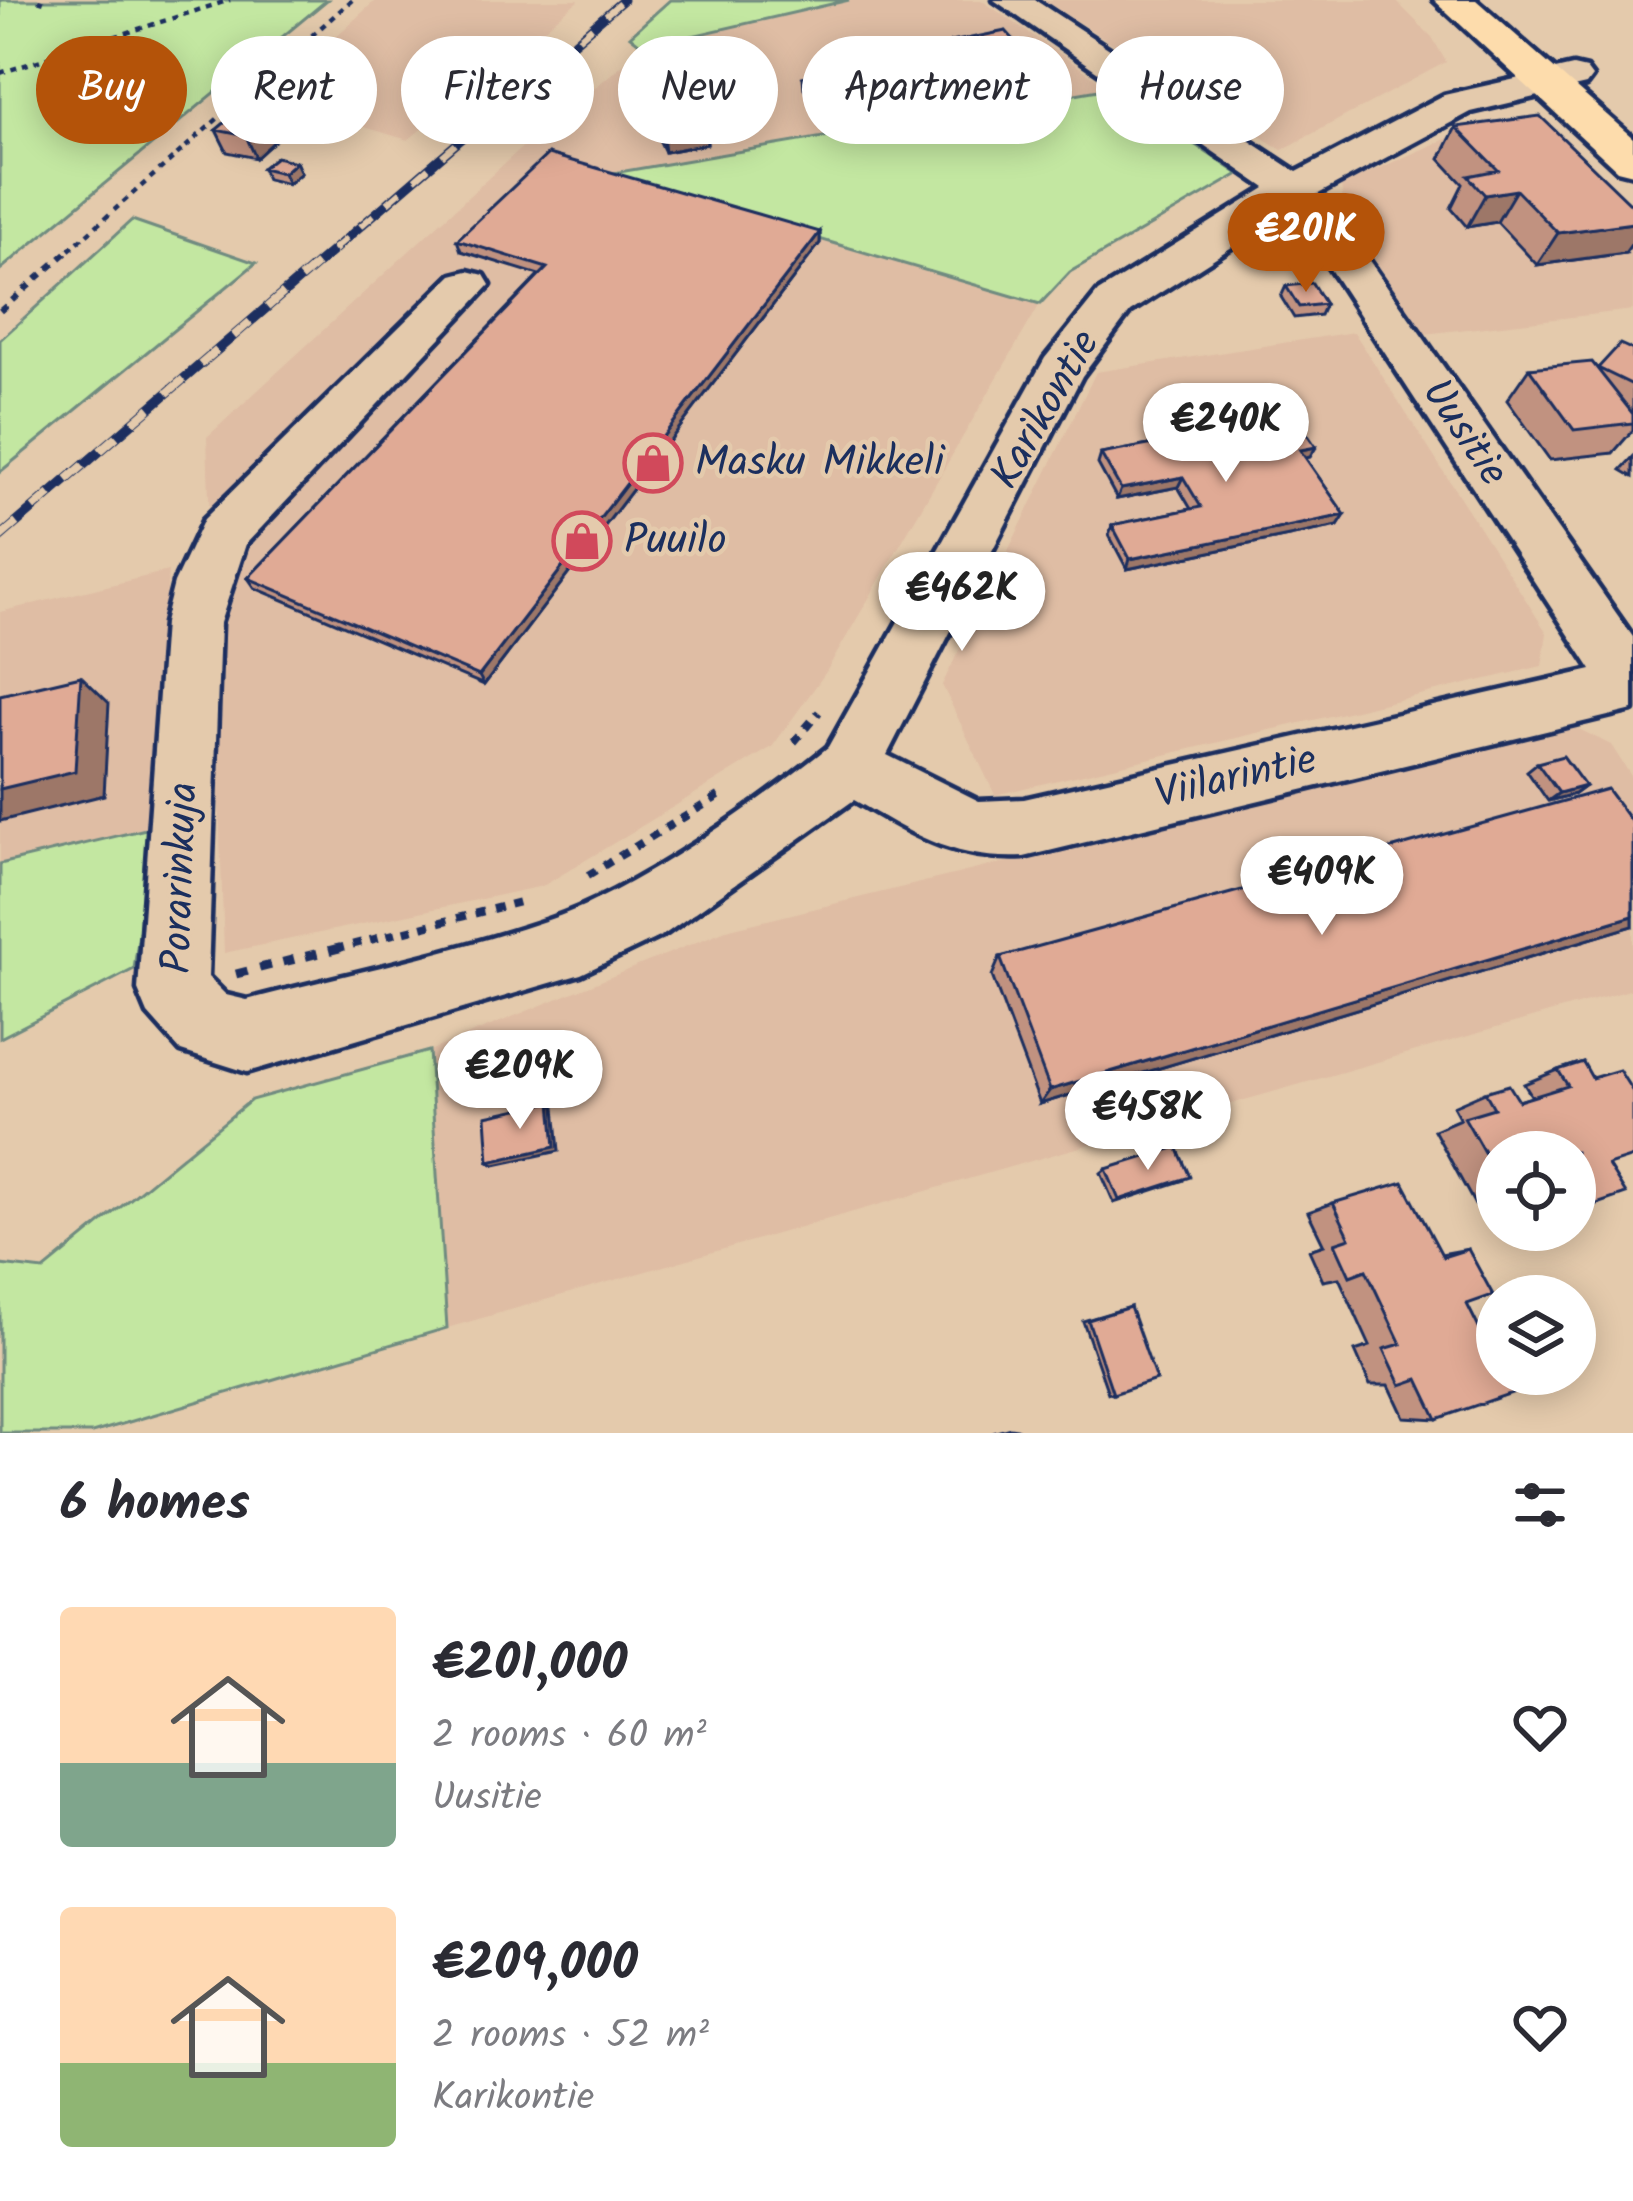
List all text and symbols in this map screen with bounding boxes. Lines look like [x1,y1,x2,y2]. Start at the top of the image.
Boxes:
chip: Buy [36,36,187,144]
chip: Rent [211,36,377,144]
chip: Filters [401,36,594,144]
chip: New [618,36,778,144]
chip: Apartment [802,36,1072,144]
chip: House [1096,36,1284,144]
pin: €201K [1222,193,1390,295]
text: €201K [1255,201,1357,263]
street label: Karikontie [973,318,1119,502]
street label: Uusitie [1403,365,1525,501]
pin: €240K [1142,383,1310,485]
text: €240K [1170,391,1282,453]
place label: Masku Mikkeli [695,430,946,497]
shop icon: Masku Mikkeli [622,432,684,494]
place label: Puuilo [624,508,727,575]
shop icon: Puuilo [551,510,613,572]
pin: €462K [878,552,1046,654]
text: €462K [905,560,1019,622]
street label: Viilarintie [1149,727,1323,829]
street label: Porarinkuja [144,781,218,975]
pin: €409K [1238,836,1406,938]
text: €409K [1267,844,1377,906]
pin: €209K [436,1030,604,1132]
text: €209K [465,1038,575,1100]
pin: €458K [1064,1071,1232,1173]
text: €458K [1092,1079,1204,1141]
map controls [1476,1131,1596,1395]
button: locate [1476,1131,1596,1251]
button: layers [1476,1275,1596,1395]
text: 6 homes [60,1465,250,1546]
icon: filters [1507,1472,1573,1538]
text: €201,000 [432,1625,627,1706]
icon: home [156,1655,300,1799]
icon: heart [1507,1694,1573,1760]
text: 2 rooms · 60 m² [432,1706,707,1768]
text: Uusitie [432,1768,542,1830]
text: €209,000 [432,1925,638,2006]
icon: home [156,1955,300,2099]
icon: heart [1507,1994,1573,2060]
text: 2 rooms · 52 m² [432,2006,709,2068]
text: Karikontie [432,2068,594,2130]

